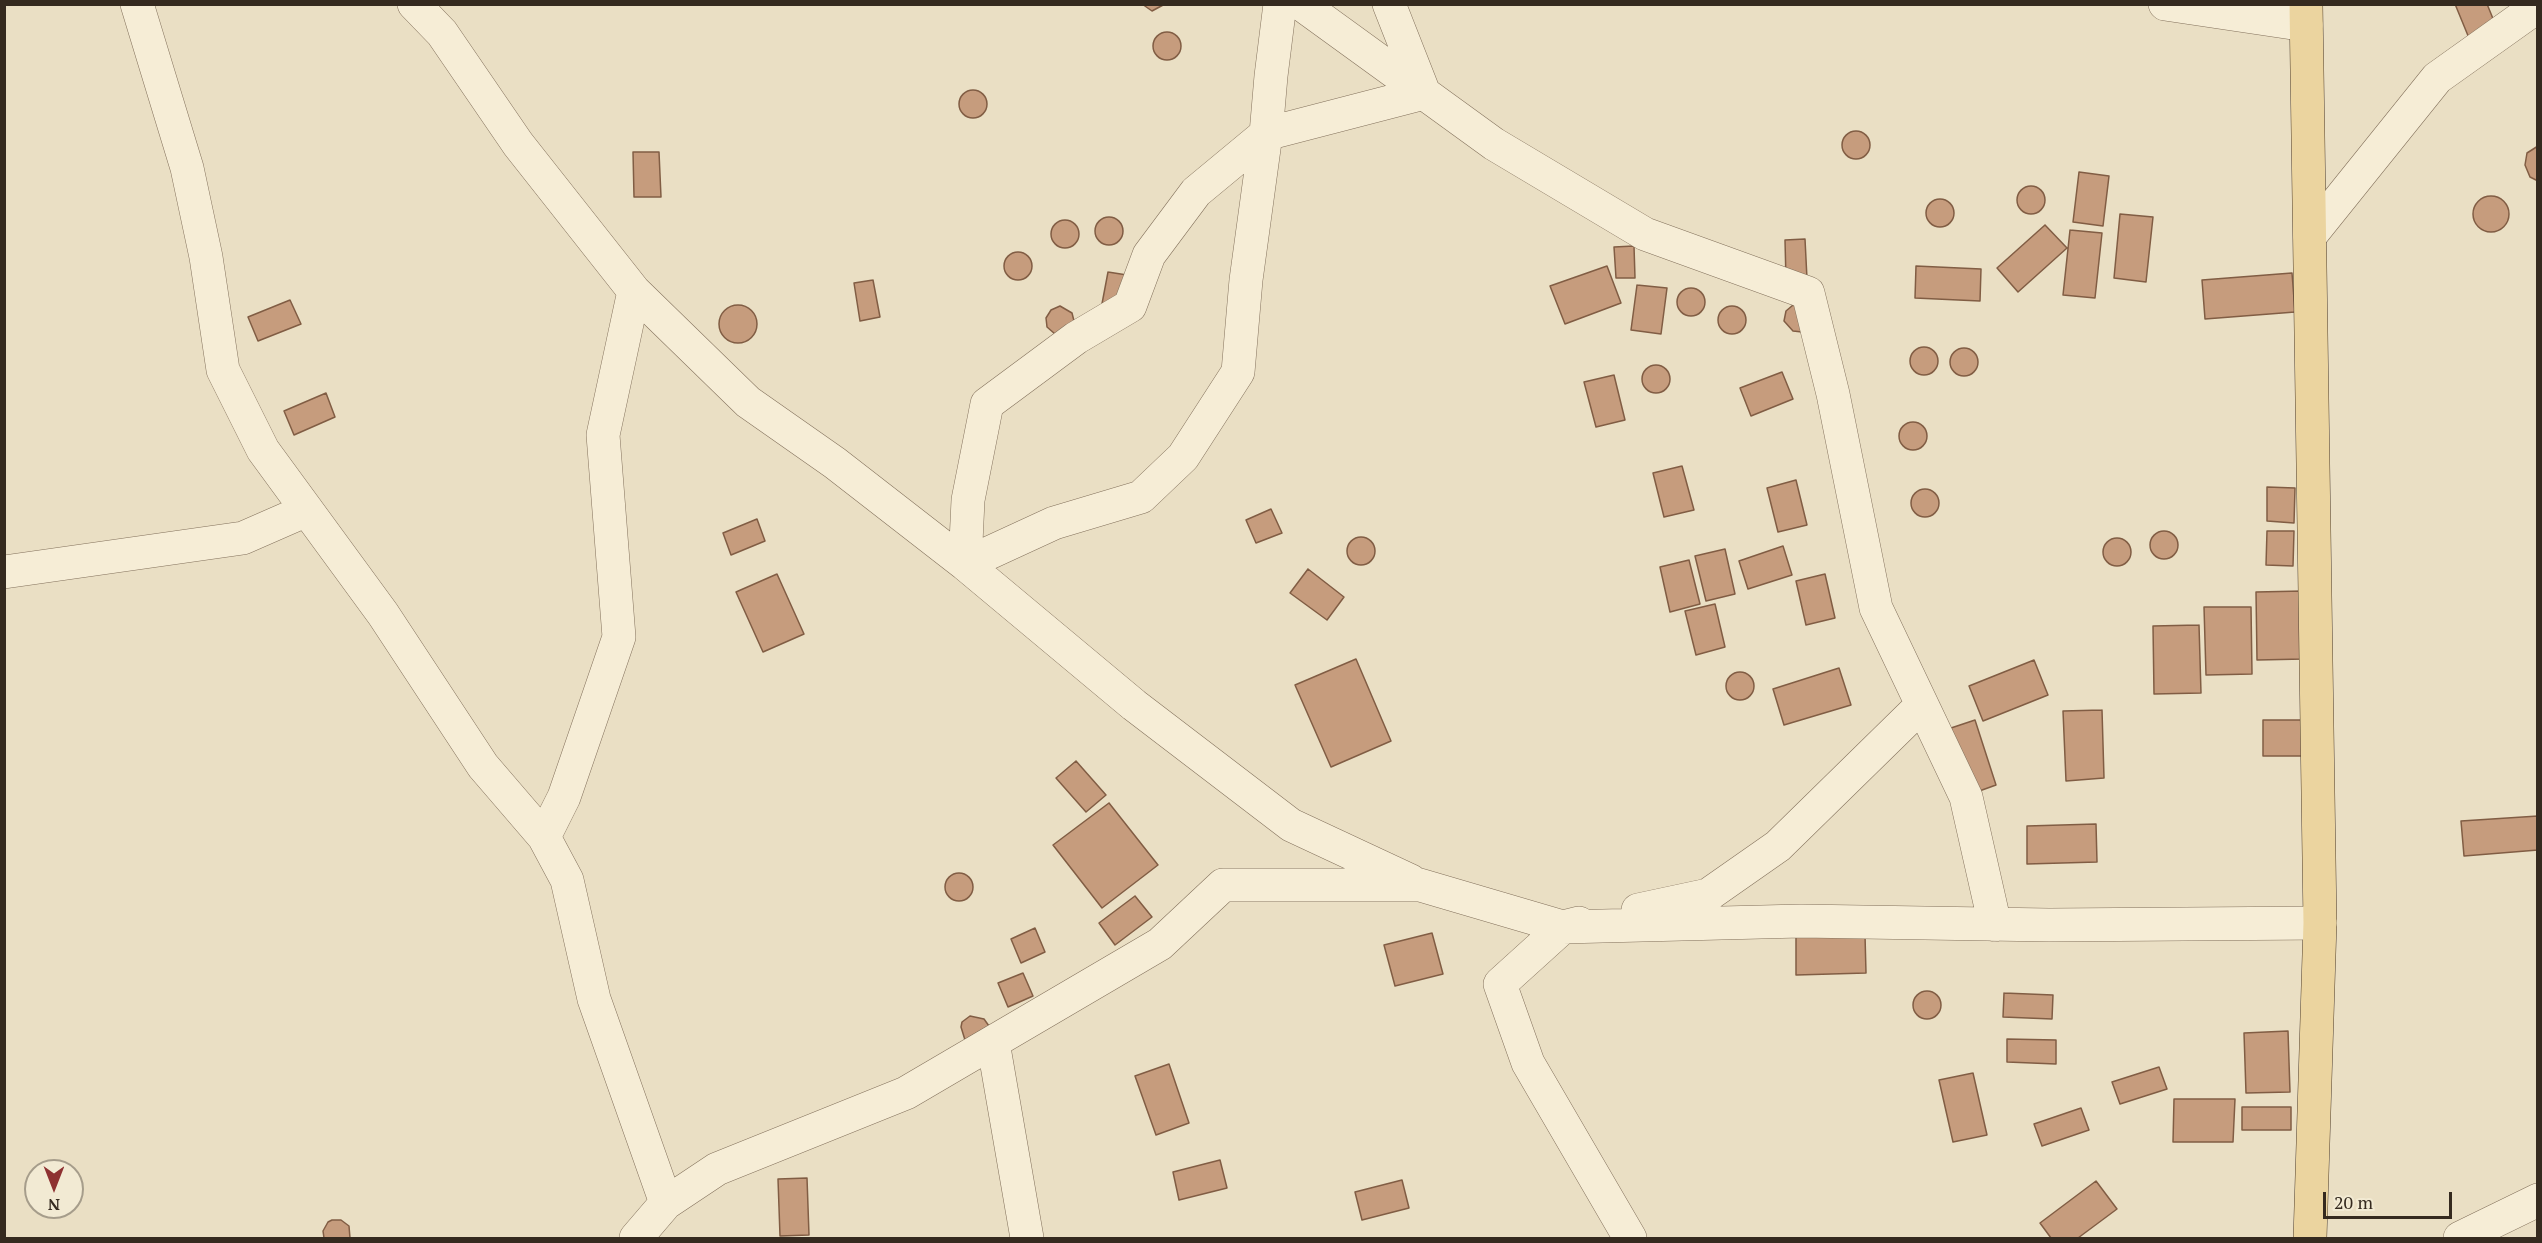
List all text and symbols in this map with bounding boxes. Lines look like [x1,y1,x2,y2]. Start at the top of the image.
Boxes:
north arrow [24,1159,84,1219]
scale bar [2326,1180,2455,1218]
text: 20 m [2334,1190,2373,1214]
text: N [48,1194,60,1216]

